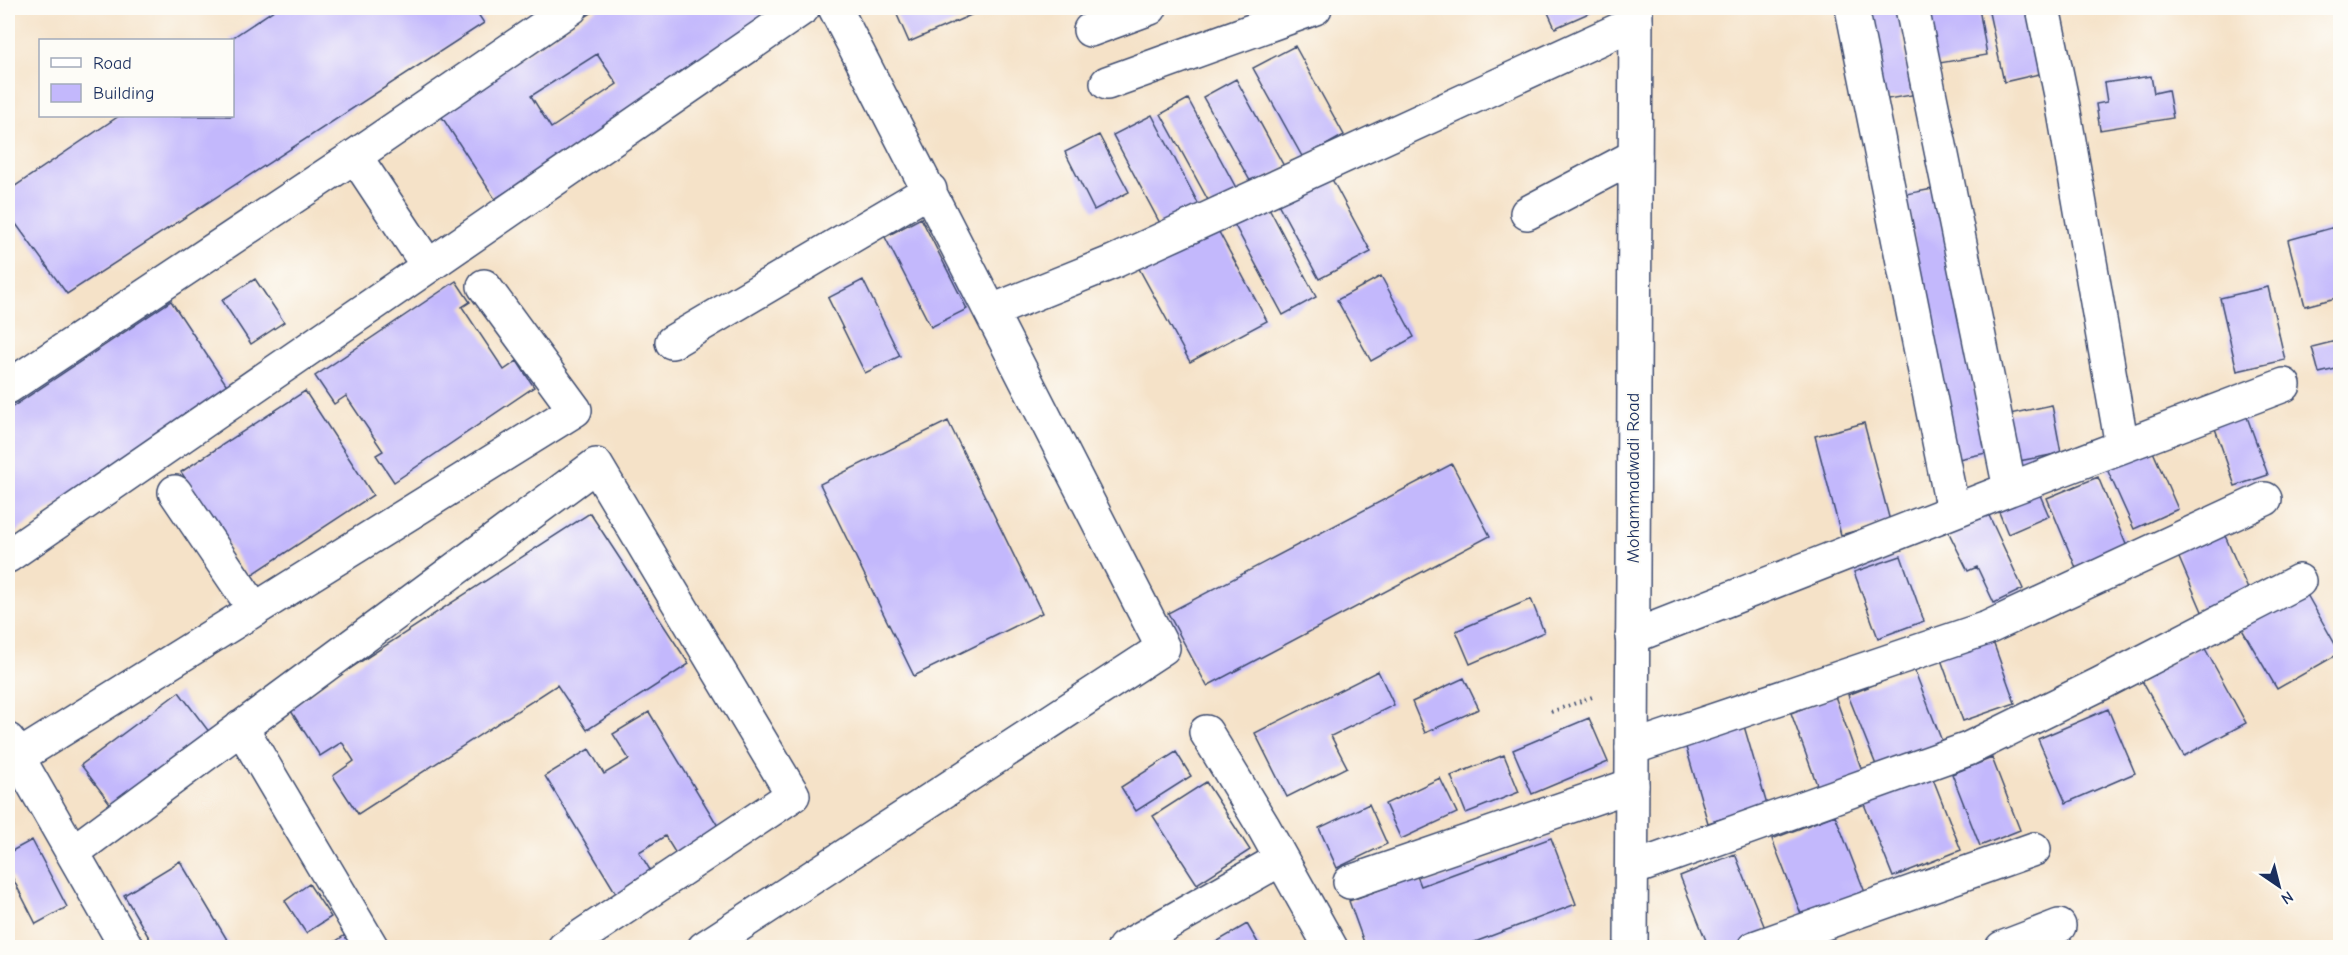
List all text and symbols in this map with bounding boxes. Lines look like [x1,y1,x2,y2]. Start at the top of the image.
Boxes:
legend [39,39,234,117]
text: Road [93,53,132,74]
text: Building [93,83,155,104]
street label: Mohammadwadi Road [1623,393,1644,563]
north arrow [2249,856,2309,916]
text: N [2278,887,2296,908]

